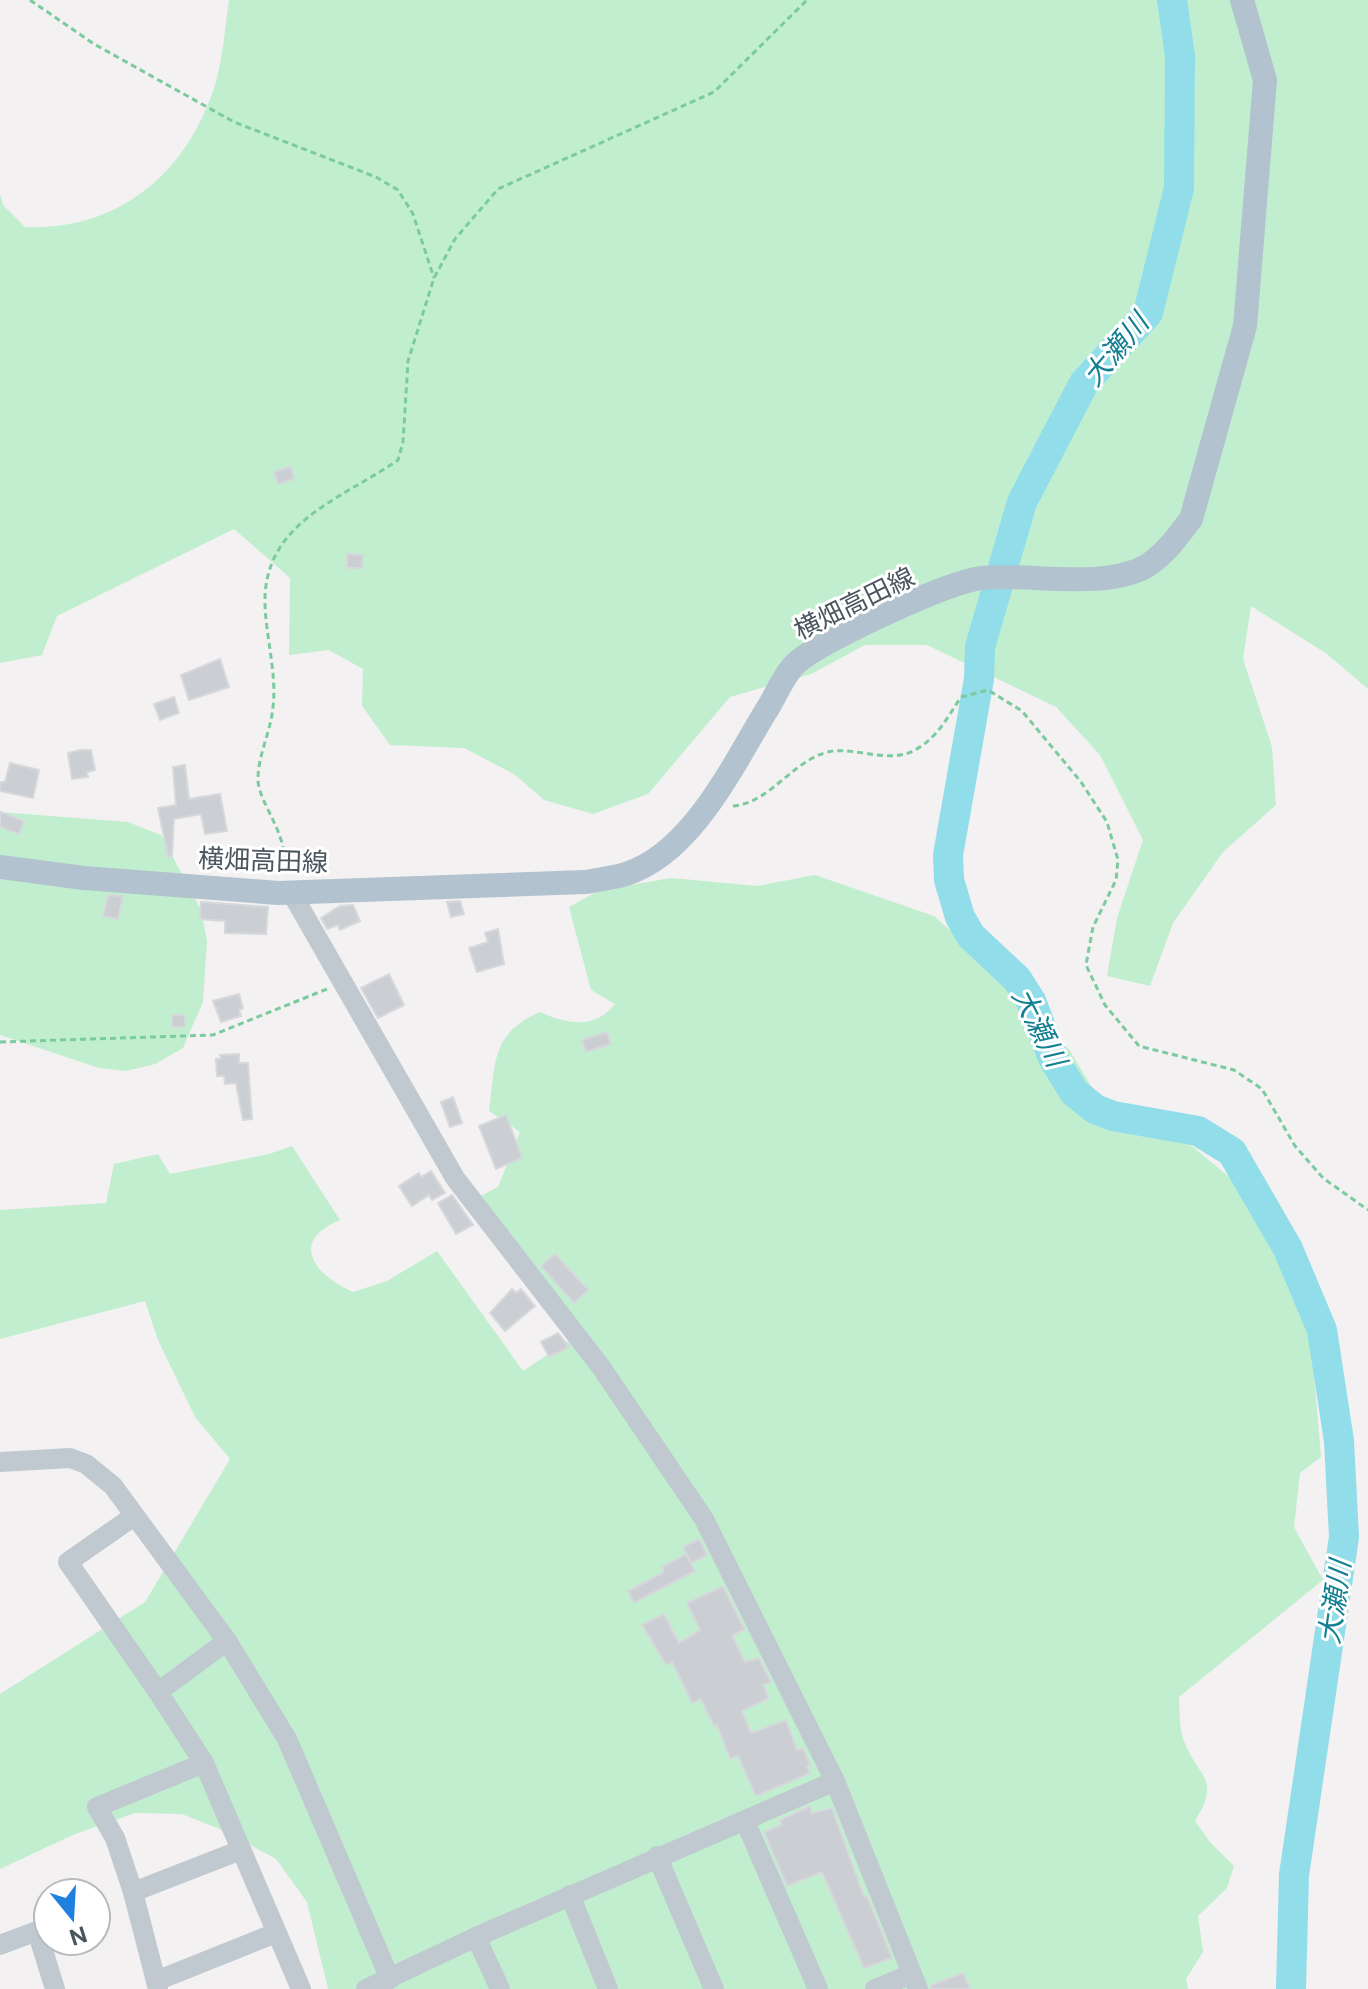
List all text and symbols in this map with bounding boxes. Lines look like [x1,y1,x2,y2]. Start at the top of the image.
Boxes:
water label: 大瀬川 [1075,304,1157,392]
street label: 横畑高田線 [789,561,919,645]
street label: 横畑高田線 [197,842,329,878]
water label: 大瀬川 [1006,982,1075,1075]
water label: 大瀬川 [1312,1555,1357,1646]
north arrow [32,1877,112,1957]
text: N [66,1921,90,1951]

